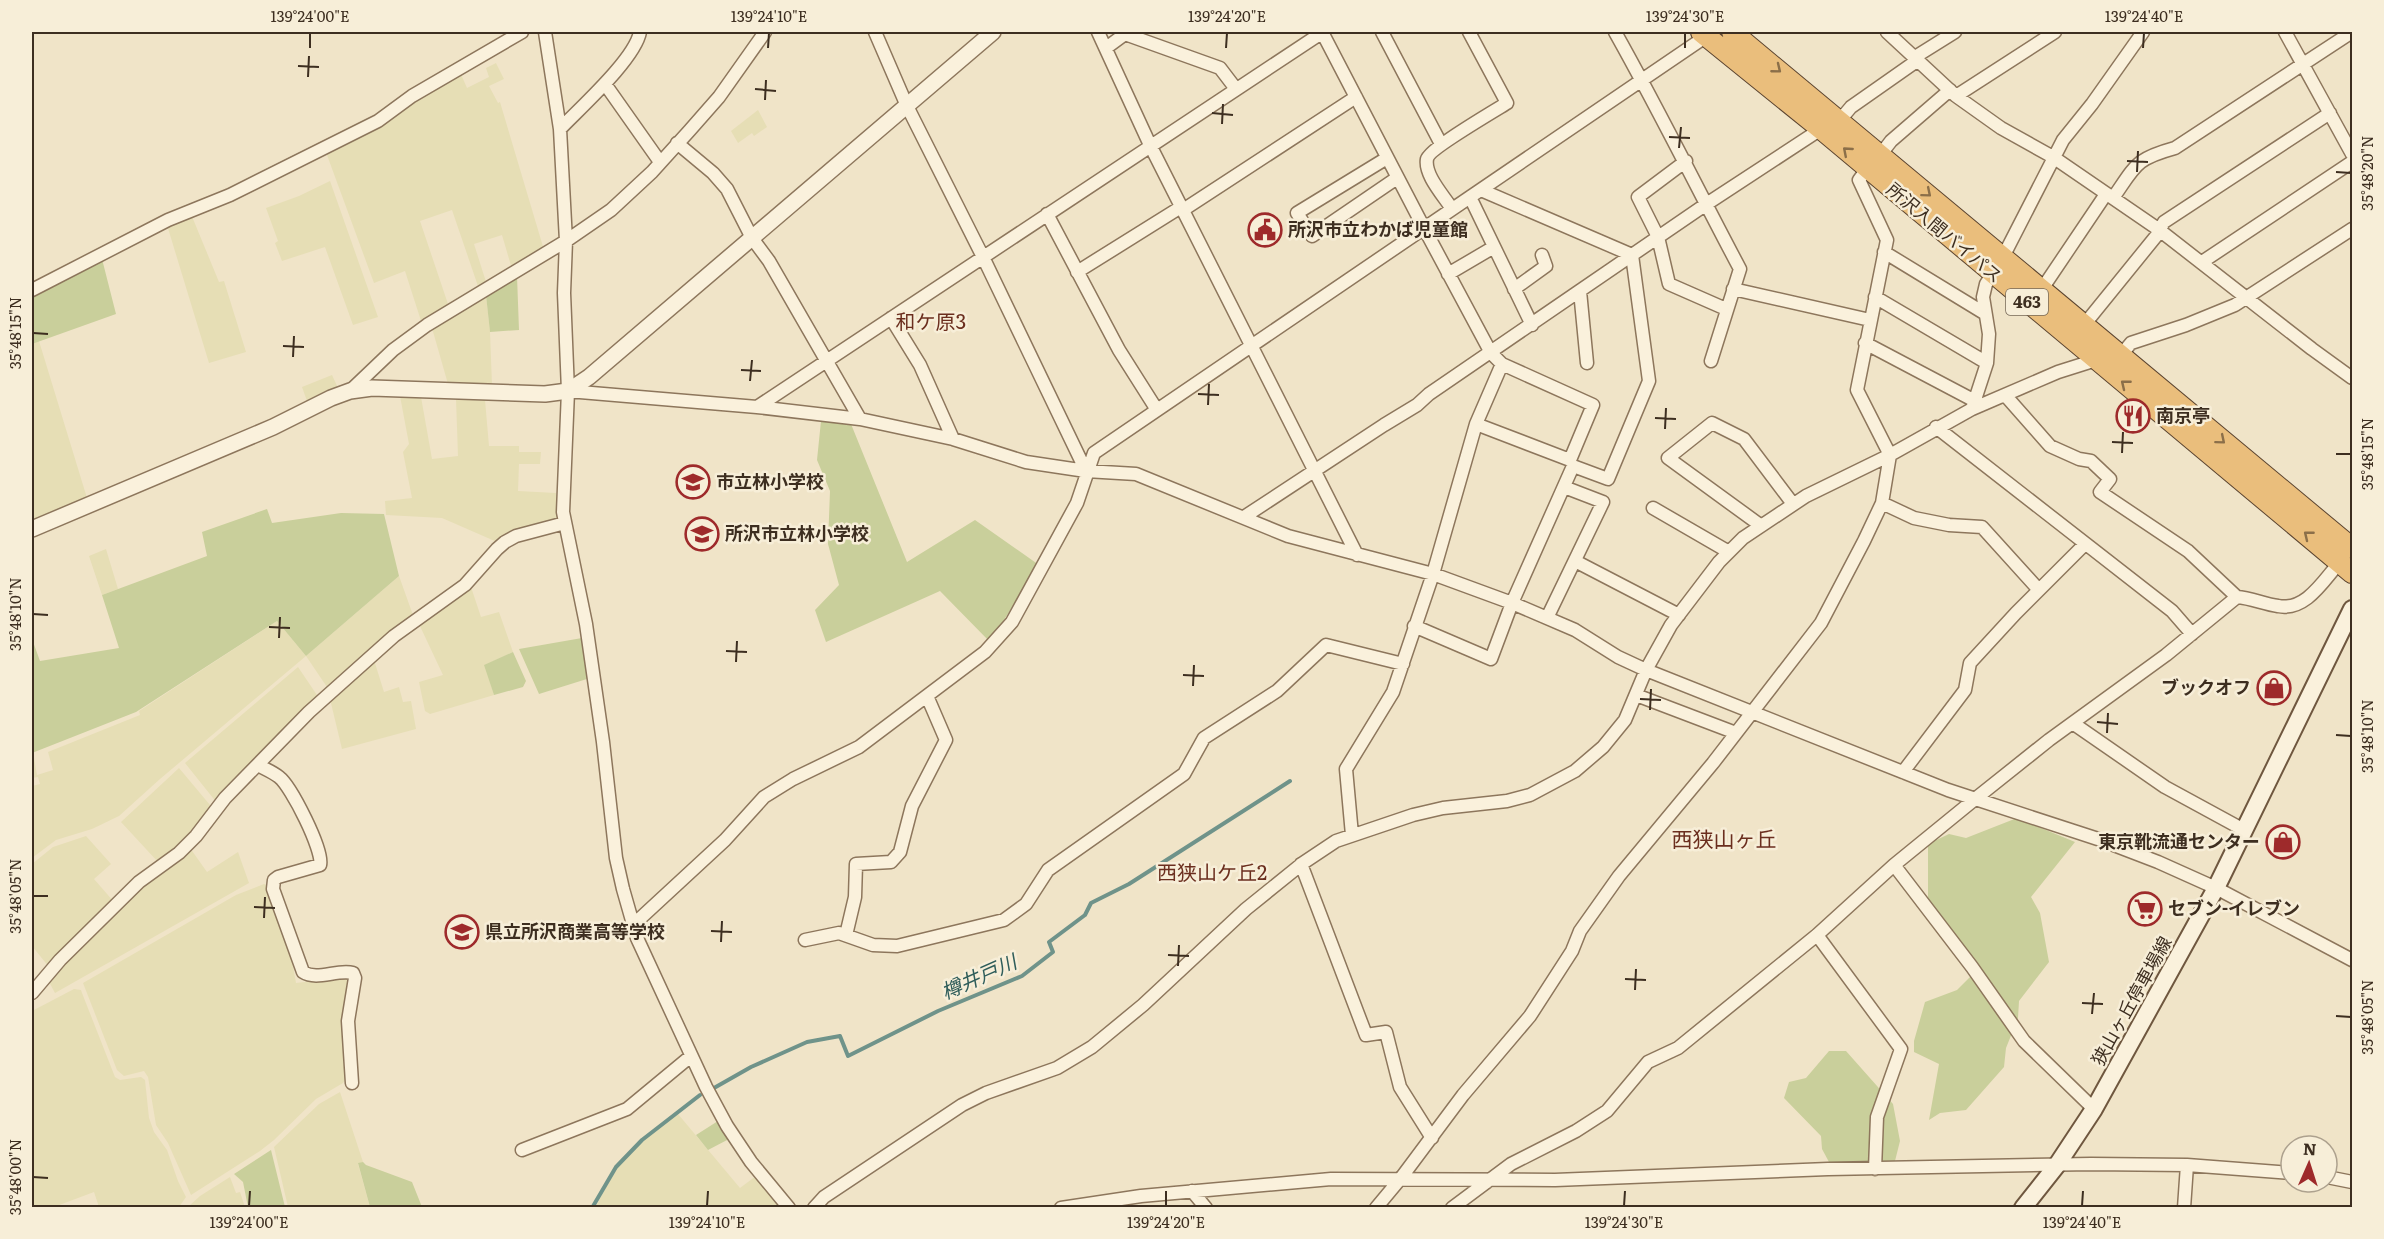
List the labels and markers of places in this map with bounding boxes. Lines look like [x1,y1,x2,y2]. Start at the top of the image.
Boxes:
public building icon: 所沢市立わかば児童館 [1247,212,1283,248]
place label: 所沢市立わかば児童館 [1288,215,1468,242]
restaurant icon: 南京亭 [2115,398,2151,434]
place label: 南京亭 [2156,401,2210,428]
school or university icon: 市立林小学校 [675,464,711,500]
place label: 市立林小学校 [716,467,824,494]
school or university icon: 所沢市立林小学校 [684,516,720,552]
place label: 所沢市立林小学校 [725,519,869,546]
shop icon: ブックオフ [2256,670,2292,706]
place label: ブックオフ [2161,673,2251,700]
shop icon: 東京靴流通センター [2265,824,2301,860]
place label: 東京靴流通センター [2098,827,2260,854]
supermarket icon: セブン-イレブン [2127,891,2163,927]
place label: セブン-イレブン [2168,894,2300,921]
school or university icon: 県立所沢商業高等学校 [444,914,480,950]
place label: 県立所沢商業高等学校 [485,917,665,944]

